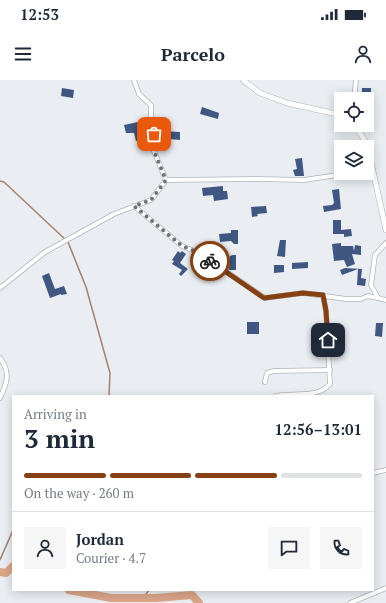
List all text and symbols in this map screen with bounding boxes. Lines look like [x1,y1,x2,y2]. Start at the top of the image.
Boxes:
text: 12:53 [20,4,59,24]
text: Parcelo [161,42,225,66]
icon: menu [12,43,34,65]
icon: person [352,43,374,65]
map controls [334,92,374,180]
button: locate [334,92,374,132]
pin [137,117,171,151]
icon: bag [143,123,165,145]
button: layers [334,140,374,180]
courier [190,241,230,281]
icon: bike [199,250,221,272]
pin [311,323,345,357]
icon: home [317,329,339,351]
text: Arriving in [24,405,87,423]
text: 12:56–13:01 [275,419,362,439]
text: 3 min [24,421,95,455]
text: On the way · 260 m [24,484,134,502]
button: person [24,527,66,569]
button: chat [268,527,310,569]
button: phone [320,527,362,569]
text: Jordan [76,529,124,549]
text: Courier · 4.7 [76,549,146,567]

